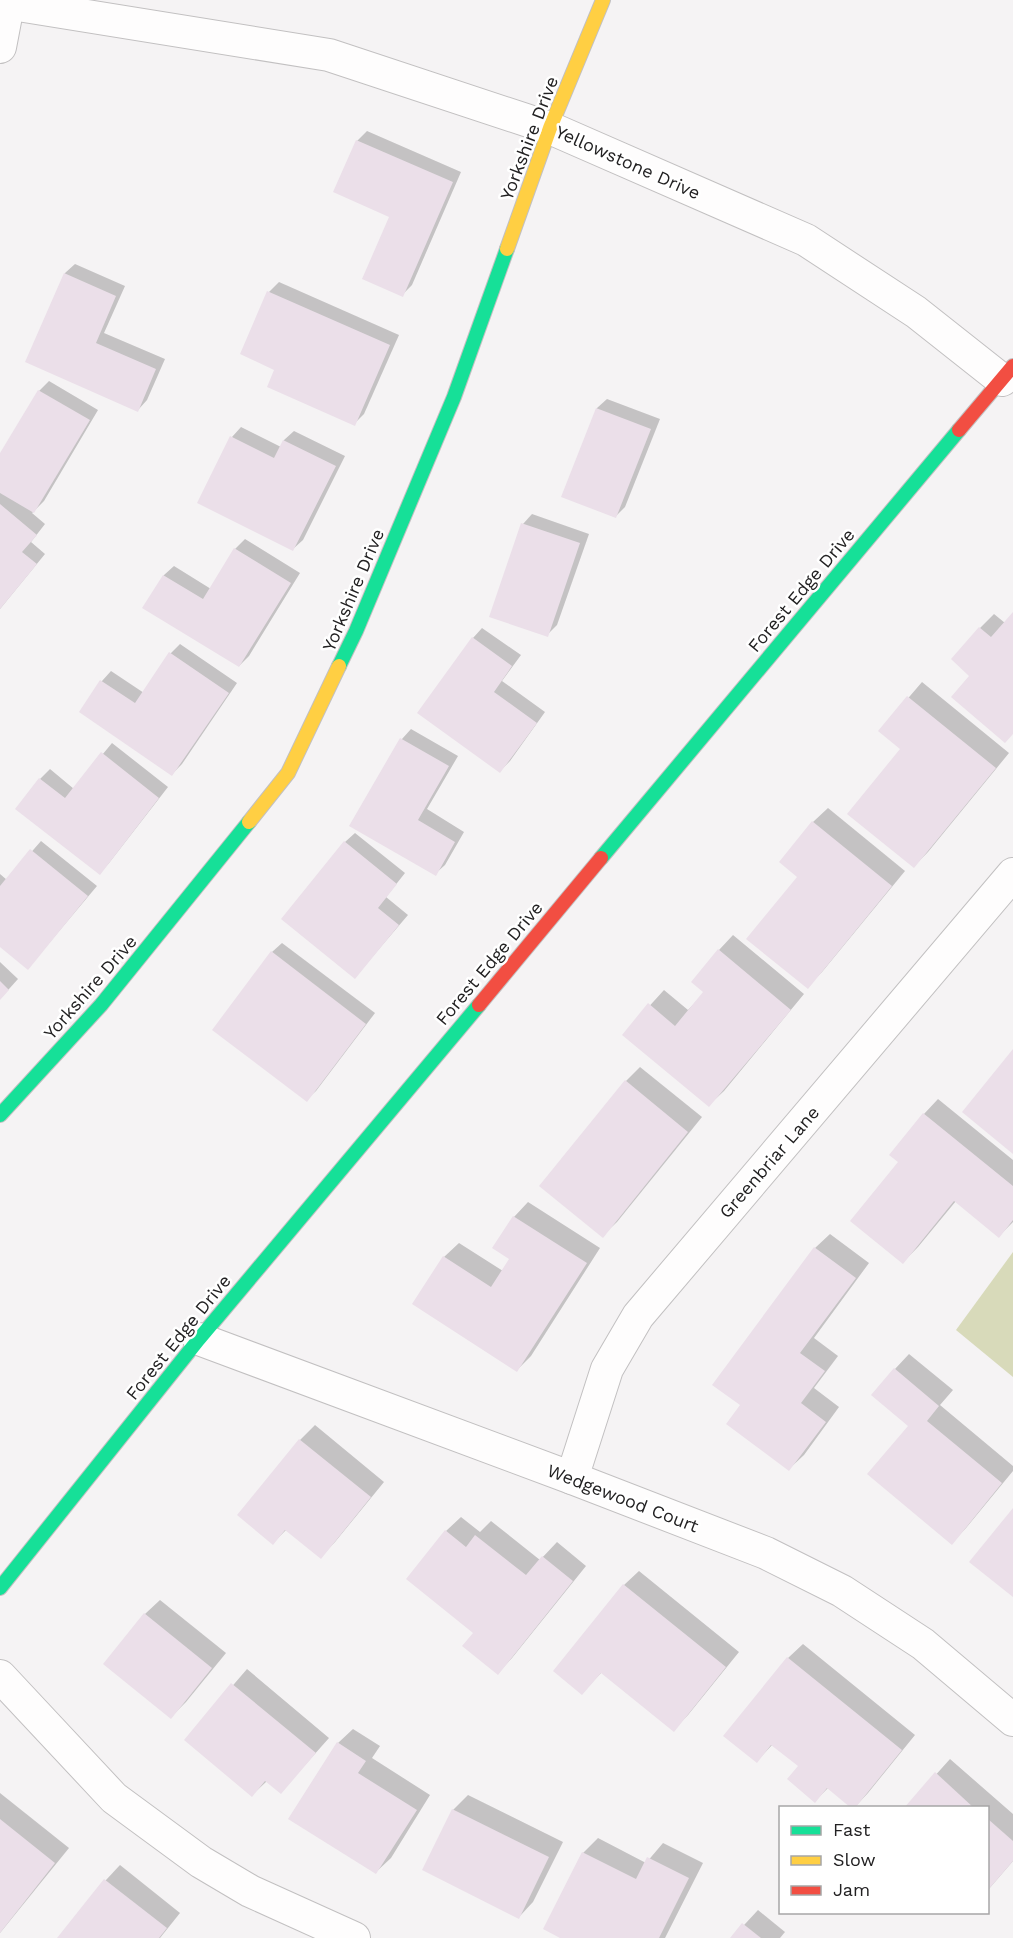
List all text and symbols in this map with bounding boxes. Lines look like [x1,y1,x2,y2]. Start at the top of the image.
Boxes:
street label: Yorkshire Drive [496,73,562,203]
street label: Yellowstone Drive [552,121,704,203]
street label: Forest Edge Drive [743,524,859,656]
street label: Yorkshire Drive [318,526,388,654]
street label: Forest Edge Drive [431,897,547,1029]
street label: Yorkshire Drive [39,931,141,1043]
street label: Greenbriar Lane [715,1102,823,1222]
street label: Forest Edge Drive [121,1270,235,1404]
street label: Wedgewood Court [544,1459,702,1537]
legend [779,1806,989,1914]
text: Fast [833,1819,871,1840]
text: Slow [833,1849,876,1870]
text: Jam [833,1879,870,1900]

